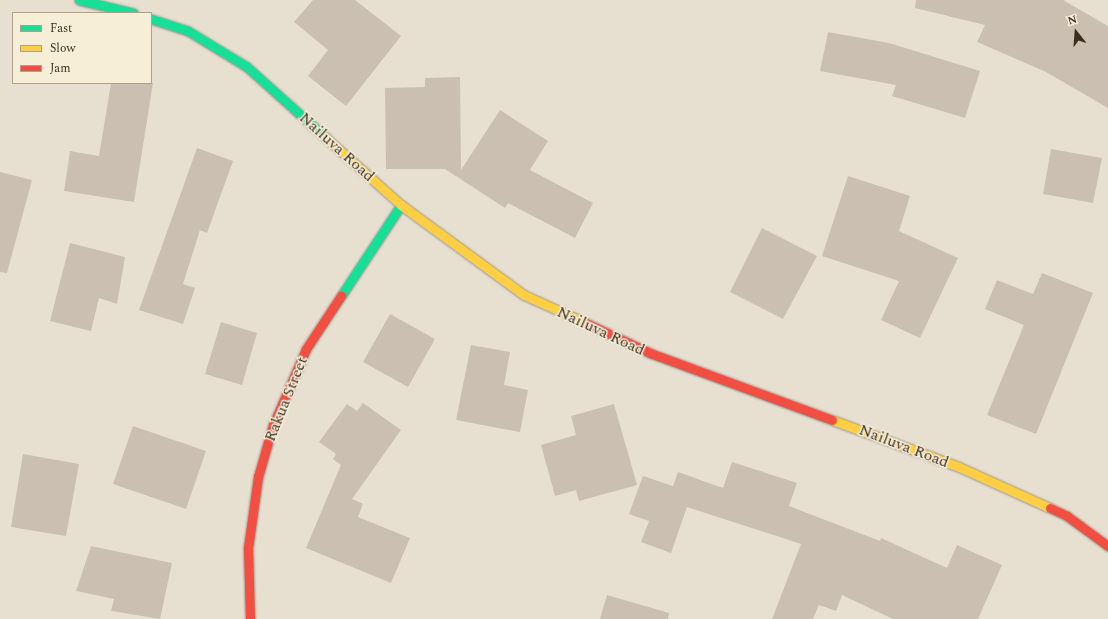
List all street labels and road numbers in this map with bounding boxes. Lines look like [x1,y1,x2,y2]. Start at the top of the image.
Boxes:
street label: Nailuva Road [295,108,379,186]
street label: Nailuva Road [554,302,648,360]
street label: Rakua Street [260,354,312,444]
street label: Nailuva Road [856,420,952,472]

